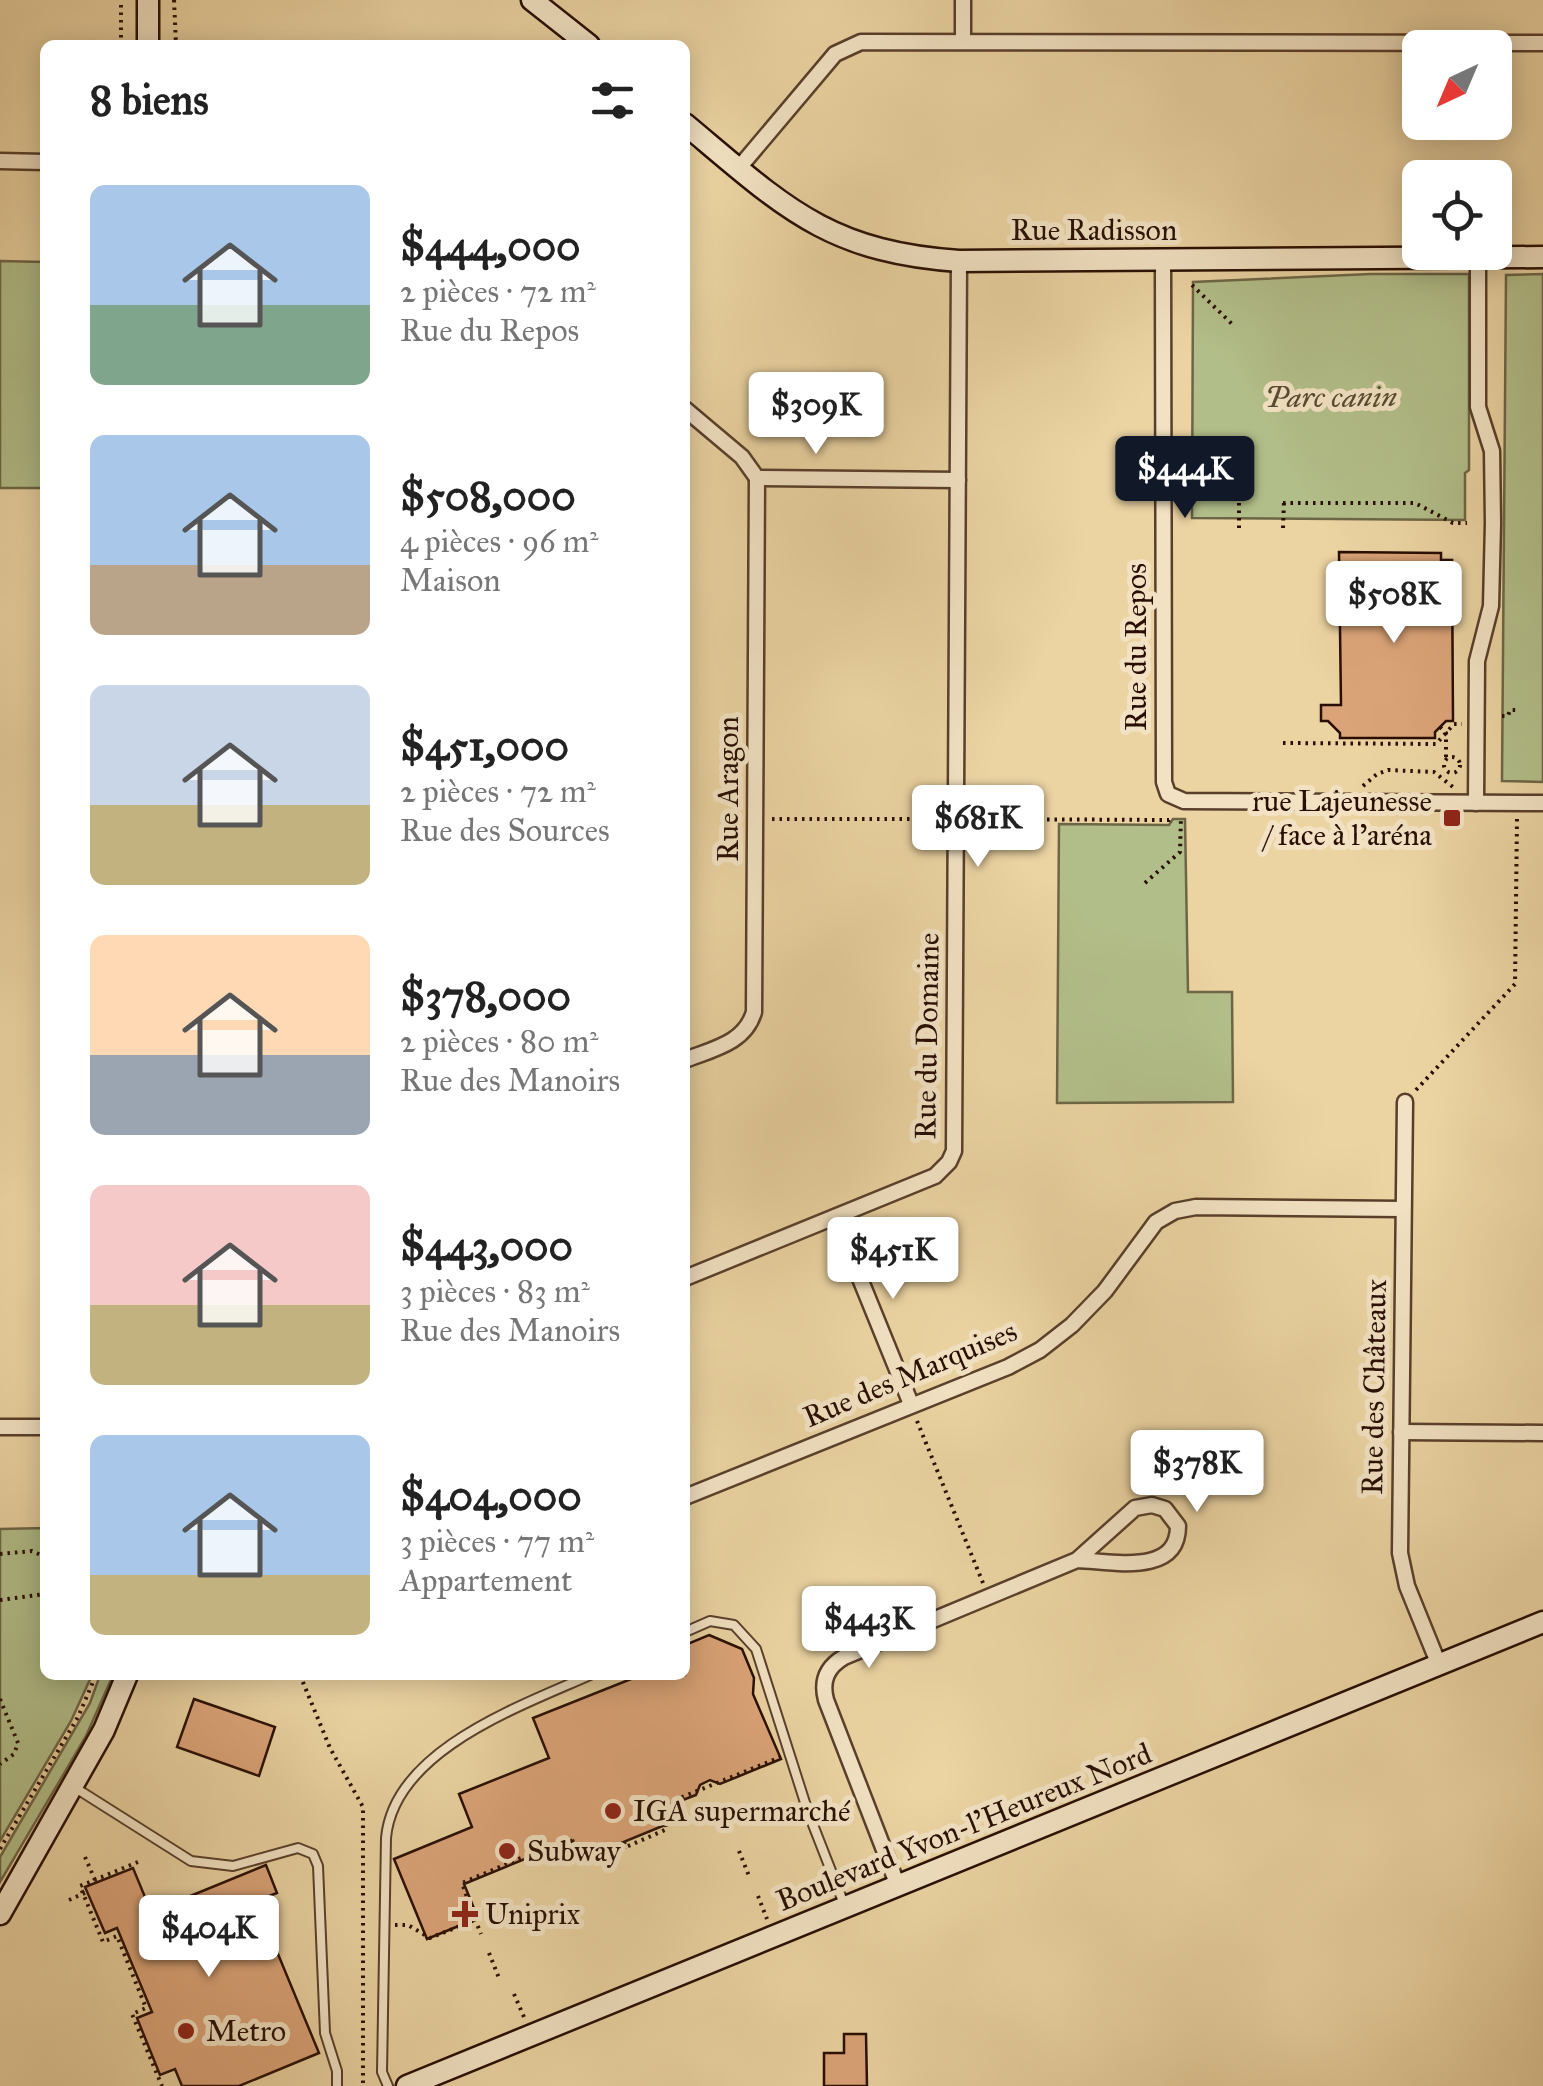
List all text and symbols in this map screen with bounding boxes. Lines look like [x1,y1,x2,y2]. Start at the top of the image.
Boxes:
north arrow [1402,30,1512,140]
map controls [1402,30,1512,270]
icon: filters [585,73,640,128]
text: 8 biens [90,74,209,126]
button: locate [1402,160,1512,270]
street label: Rue Radisson [1011,212,1177,248]
text: $444,000 [400,220,581,272]
icon: home [170,225,290,345]
text: 2 pièces · 72 m² [400,272,596,311]
text: Rue du Repos [400,311,579,350]
pin: $309K [746,372,886,457]
park label: Parc canin [1265,379,1397,415]
text: $309K [771,385,861,424]
pin: $444K [1115,436,1255,521]
text: $444K [1137,449,1233,488]
text: $508,000 [400,470,576,522]
icon: home [170,475,290,595]
text: 4 pièces · 96 m² [400,522,599,561]
text: Maison [400,561,501,600]
pin: $508K [1324,561,1464,646]
street label: Rue du Repos [1118,563,1154,731]
text: $508K [1348,574,1440,613]
street label: Rue Aragon [710,716,746,862]
text: $451,000 [400,720,569,772]
icon: home [170,725,290,845]
text: 2 pièces · 72 m² [400,772,596,811]
place label: rue Lajeunesse / face à l'aréna [1252,783,1432,853]
pin: $681K [908,785,1048,870]
text: $681K [934,798,1022,837]
marker: rue Lajeunesse / face à l'aréna [1441,807,1463,829]
text: Rue des Sources [400,811,610,850]
street label: Rue du Domaine [907,932,947,1140]
text: $378,000 [400,970,571,1022]
icon: home [170,975,290,1095]
text: 2 pièces · 80 m² [400,1022,599,1061]
text: Rue des Manoirs [400,1061,620,1100]
pin: $451K [823,1217,963,1302]
text: $443,000 [400,1220,573,1272]
icon: home [170,1225,290,1345]
text: $451K [849,1230,937,1269]
text: 3 pièces · 83 m² [400,1272,590,1311]
street label: Rue des Châteaux [1354,1279,1394,1495]
text: Rue des Manoirs [400,1311,620,1350]
street label: Rue des Marquises [798,1313,1022,1435]
pin: $378K [1127,1430,1267,1515]
text: $378K [1153,1443,1241,1482]
text: $404,000 [400,1470,582,1522]
icon: home [170,1475,290,1595]
text: 3 pièces · 77 m² [400,1522,594,1561]
text: Appartement [400,1561,572,1600]
pin: $443K [799,1586,939,1671]
text: $443K [824,1599,914,1638]
street label: Boulevard Yvon-l'Heureux Nord [771,1735,1157,1919]
place label: IGA supermarché [633,1793,851,1829]
marker: IGA supermarché [602,1800,624,1822]
place label: Subway [527,1833,621,1869]
marker: Subway [496,1840,518,1862]
pin: $404K [139,1895,279,1980]
place label: Uniprix [485,1896,580,1932]
marker: Uniprix [454,1903,476,1925]
text: $404K [161,1908,257,1947]
place label: Metro [206,2013,286,2049]
marker: Metro [175,2020,197,2042]

